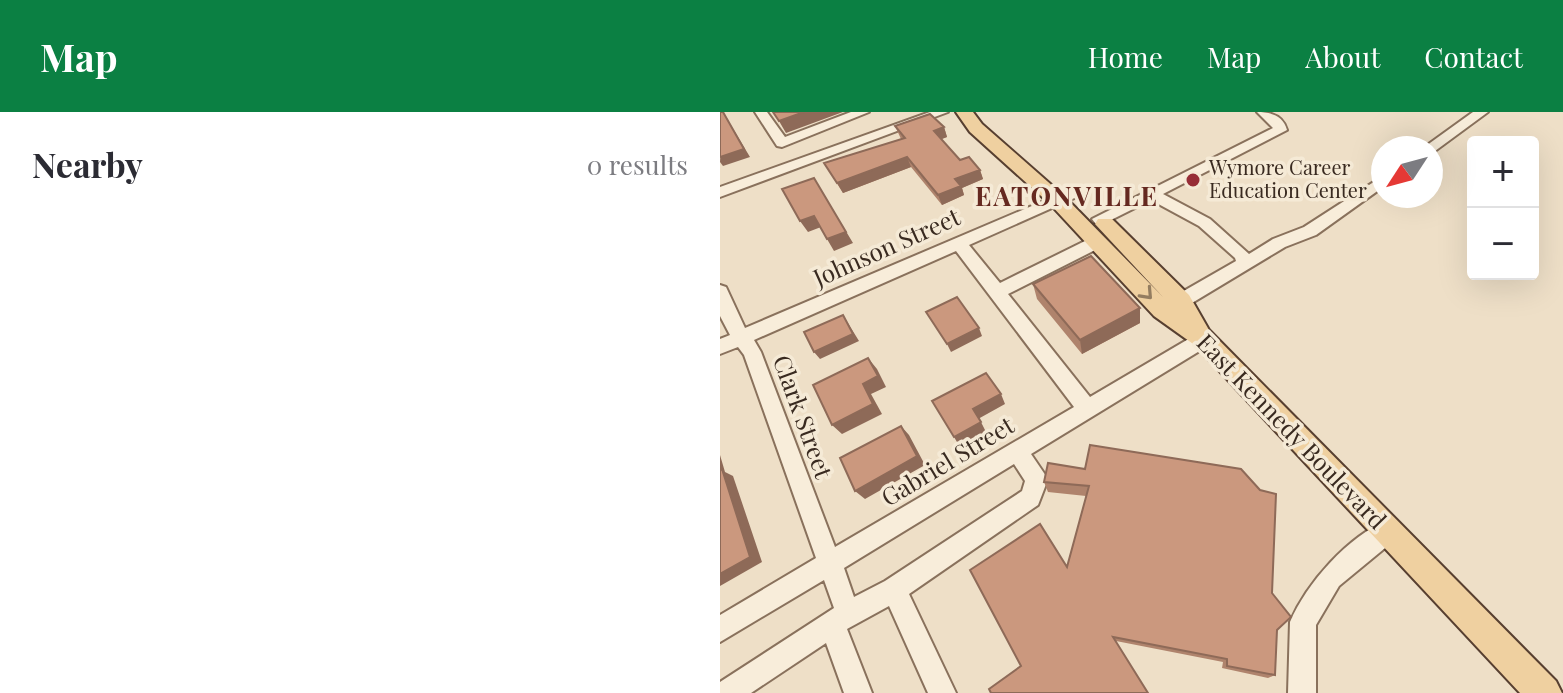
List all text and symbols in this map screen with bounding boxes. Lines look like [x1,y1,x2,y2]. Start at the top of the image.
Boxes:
text: Map [40,31,117,82]
text: Home [1088,38,1163,75]
text: Map [1207,38,1261,75]
text: About [1305,38,1380,75]
text: Contact [1424,38,1523,75]
north arrow [1371,136,1443,208]
map controls [1467,136,1539,280]
button: + [1467,136,1539,208]
text: Nearby [32,141,143,187]
text: 0 results [587,147,688,182]
place label: Wymore Career Education Center [1208,153,1367,203]
marker: Wymore Career Education Center [1184,171,1202,189]
district label: EATONVILLE [975,178,1159,213]
street label: Johnson Street [807,199,965,293]
button: − [1467,208,1539,280]
one-way arrow [1138,285,1153,299]
street label: East Kennedy Boulevard [1191,326,1394,535]
street label: Clark Street [767,350,841,483]
street label: Gabriel Street [875,408,1020,512]

